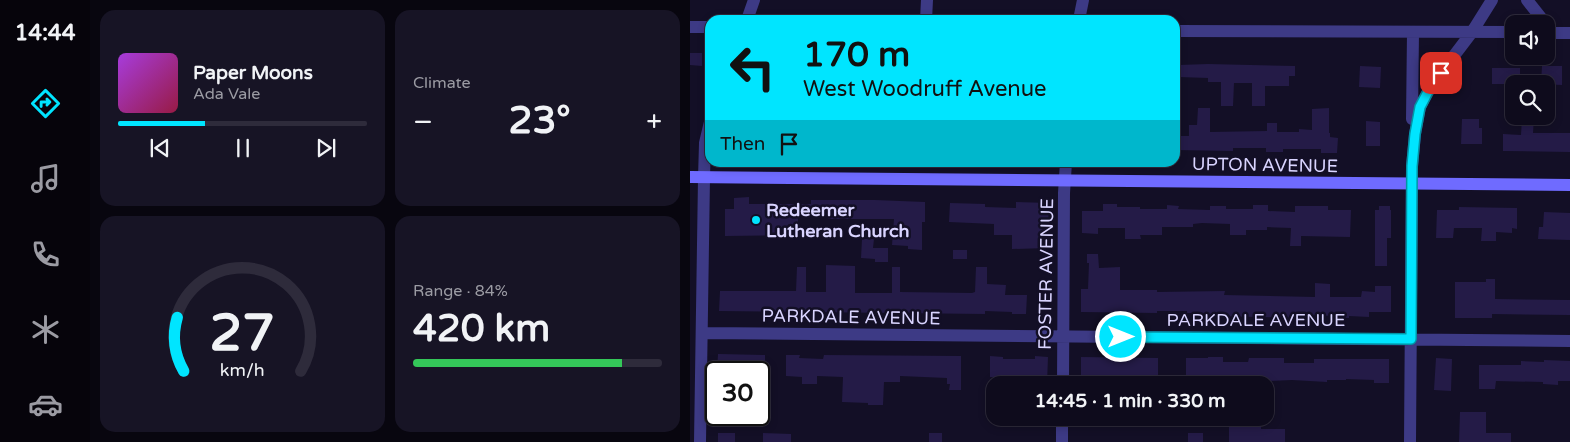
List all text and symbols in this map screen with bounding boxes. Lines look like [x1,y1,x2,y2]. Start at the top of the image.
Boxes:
map controls [1505,15,1555,125]
button: sound [1505,15,1555,65]
text: 14:44 [15,20,75,46]
text: 170 m [803,34,910,76]
icon: left [720,35,785,100]
pin [1420,52,1462,94]
icon: arrive [1427,59,1455,87]
text: Paper Moons [193,62,313,84]
text: Climate [413,73,471,93]
button: search [1505,75,1555,125]
text: West Woodruff Avenue [803,76,1047,102]
text: Ada Vale [193,84,260,104]
icon: directions [28,86,63,121]
text: 23° [509,98,571,144]
text: − [413,105,433,139]
text: + [646,105,662,139]
icon: arrive [775,130,803,158]
text: Then [720,133,765,155]
icon: previous [146,134,174,162]
icon: pause [229,134,257,162]
icon: next [312,134,340,162]
street label: UPTON AVENUE [1192,153,1338,177]
icon: music [28,161,63,196]
street label: FOSTER AVENUE [1034,198,1058,350]
place label: Redeemer Lutheran Church [766,199,910,242]
marker: Redeemer Lutheran Church [750,214,762,226]
icon: phone [28,237,63,272]
text: Range · 84% [413,281,508,301]
text: 27 [210,302,275,365]
street label: PARKDALE AVENUE [761,304,941,330]
text: 420 km [413,306,550,352]
street label: PARKDALE AVENUE [1166,309,1346,331]
position arrow [1094,310,1146,362]
icon: climate [28,312,63,347]
text: km/h [220,360,265,381]
speed limit sign: 30 [705,361,770,426]
icon: car [28,387,63,422]
text: 14:45 · 1 min · 330 m [1034,390,1226,412]

